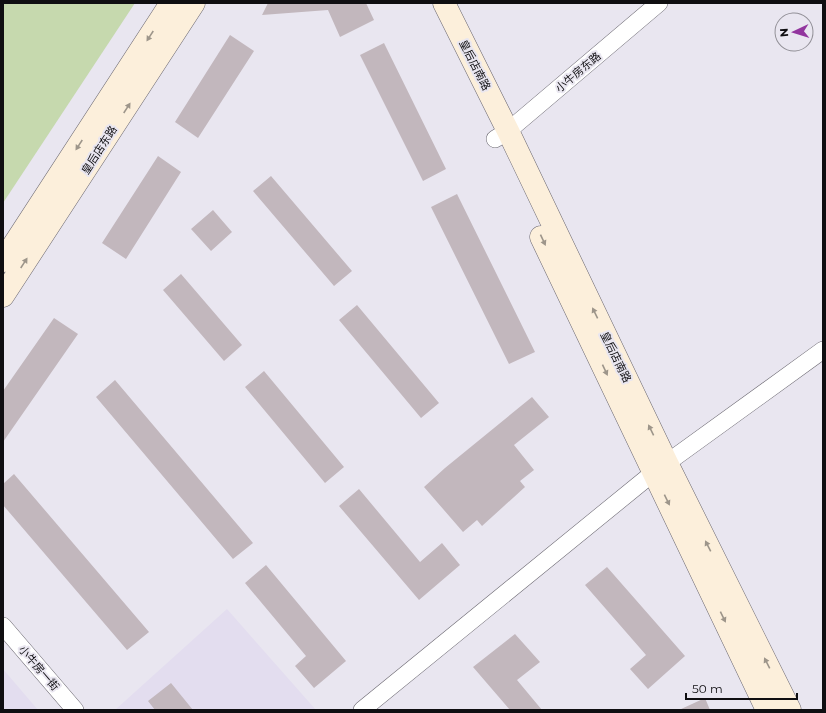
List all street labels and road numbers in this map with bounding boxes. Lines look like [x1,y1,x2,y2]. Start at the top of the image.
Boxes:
street label: 皇后店南路 [456,37,494,93]
street label: 小牛房东路 [552,49,604,95]
street label: 皇后店东路 [78,123,120,177]
street label: 皇后店南路 [598,329,634,385]
street label: 小牛房一街 [16,643,62,693]

